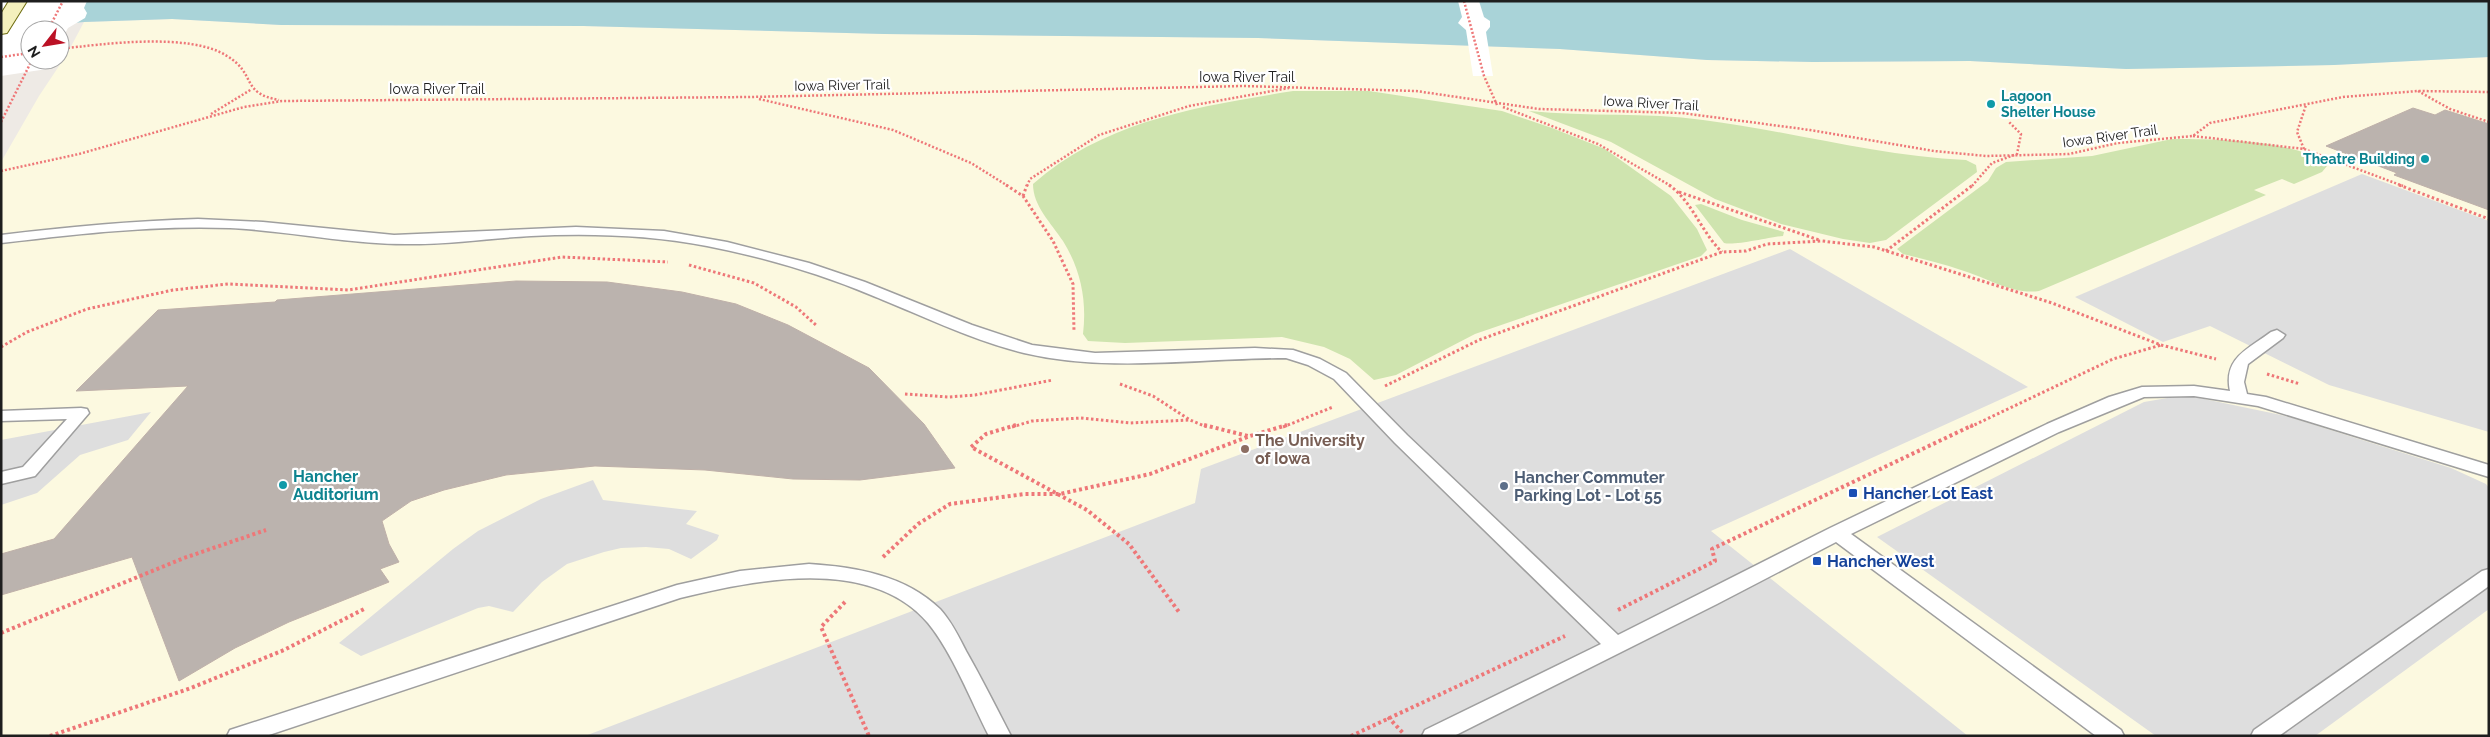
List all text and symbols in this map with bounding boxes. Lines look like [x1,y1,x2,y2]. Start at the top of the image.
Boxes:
north arrow [20,20,70,70]
text: N [24,43,43,60]
street label: Iowa River Trail [1199,69,1295,85]
street label: Iowa River Trail [794,76,890,94]
street label: Iowa River Trail [389,81,485,97]
place label: Lagoon Shelter House [2001,88,2096,120]
street label: Iowa River Trail [1603,93,1699,114]
marker: Lagoon Shelter House [1985,98,1997,110]
street label: Iowa River Trail [2061,121,2159,151]
place label: Theatre Building [2303,151,2415,167]
marker: Theatre Building [2419,153,2431,165]
place label: The University of Iowa [1255,431,1365,468]
marker: The University of Iowa [1239,443,1251,455]
place label: Hancher Auditorium [293,467,379,504]
place label: Hancher Commuter Parking Lot - Lot 55 [1514,468,1665,505]
marker: Hancher Auditorium [277,479,289,491]
marker: Hancher Commuter Parking Lot - Lot 55 [1498,480,1510,492]
place label: Hancher Lot East [1863,484,1993,503]
marker: Hancher Lot East [1847,487,1859,499]
place label: Hancher West [1827,552,1934,571]
marker: Hancher West [1811,555,1823,567]

